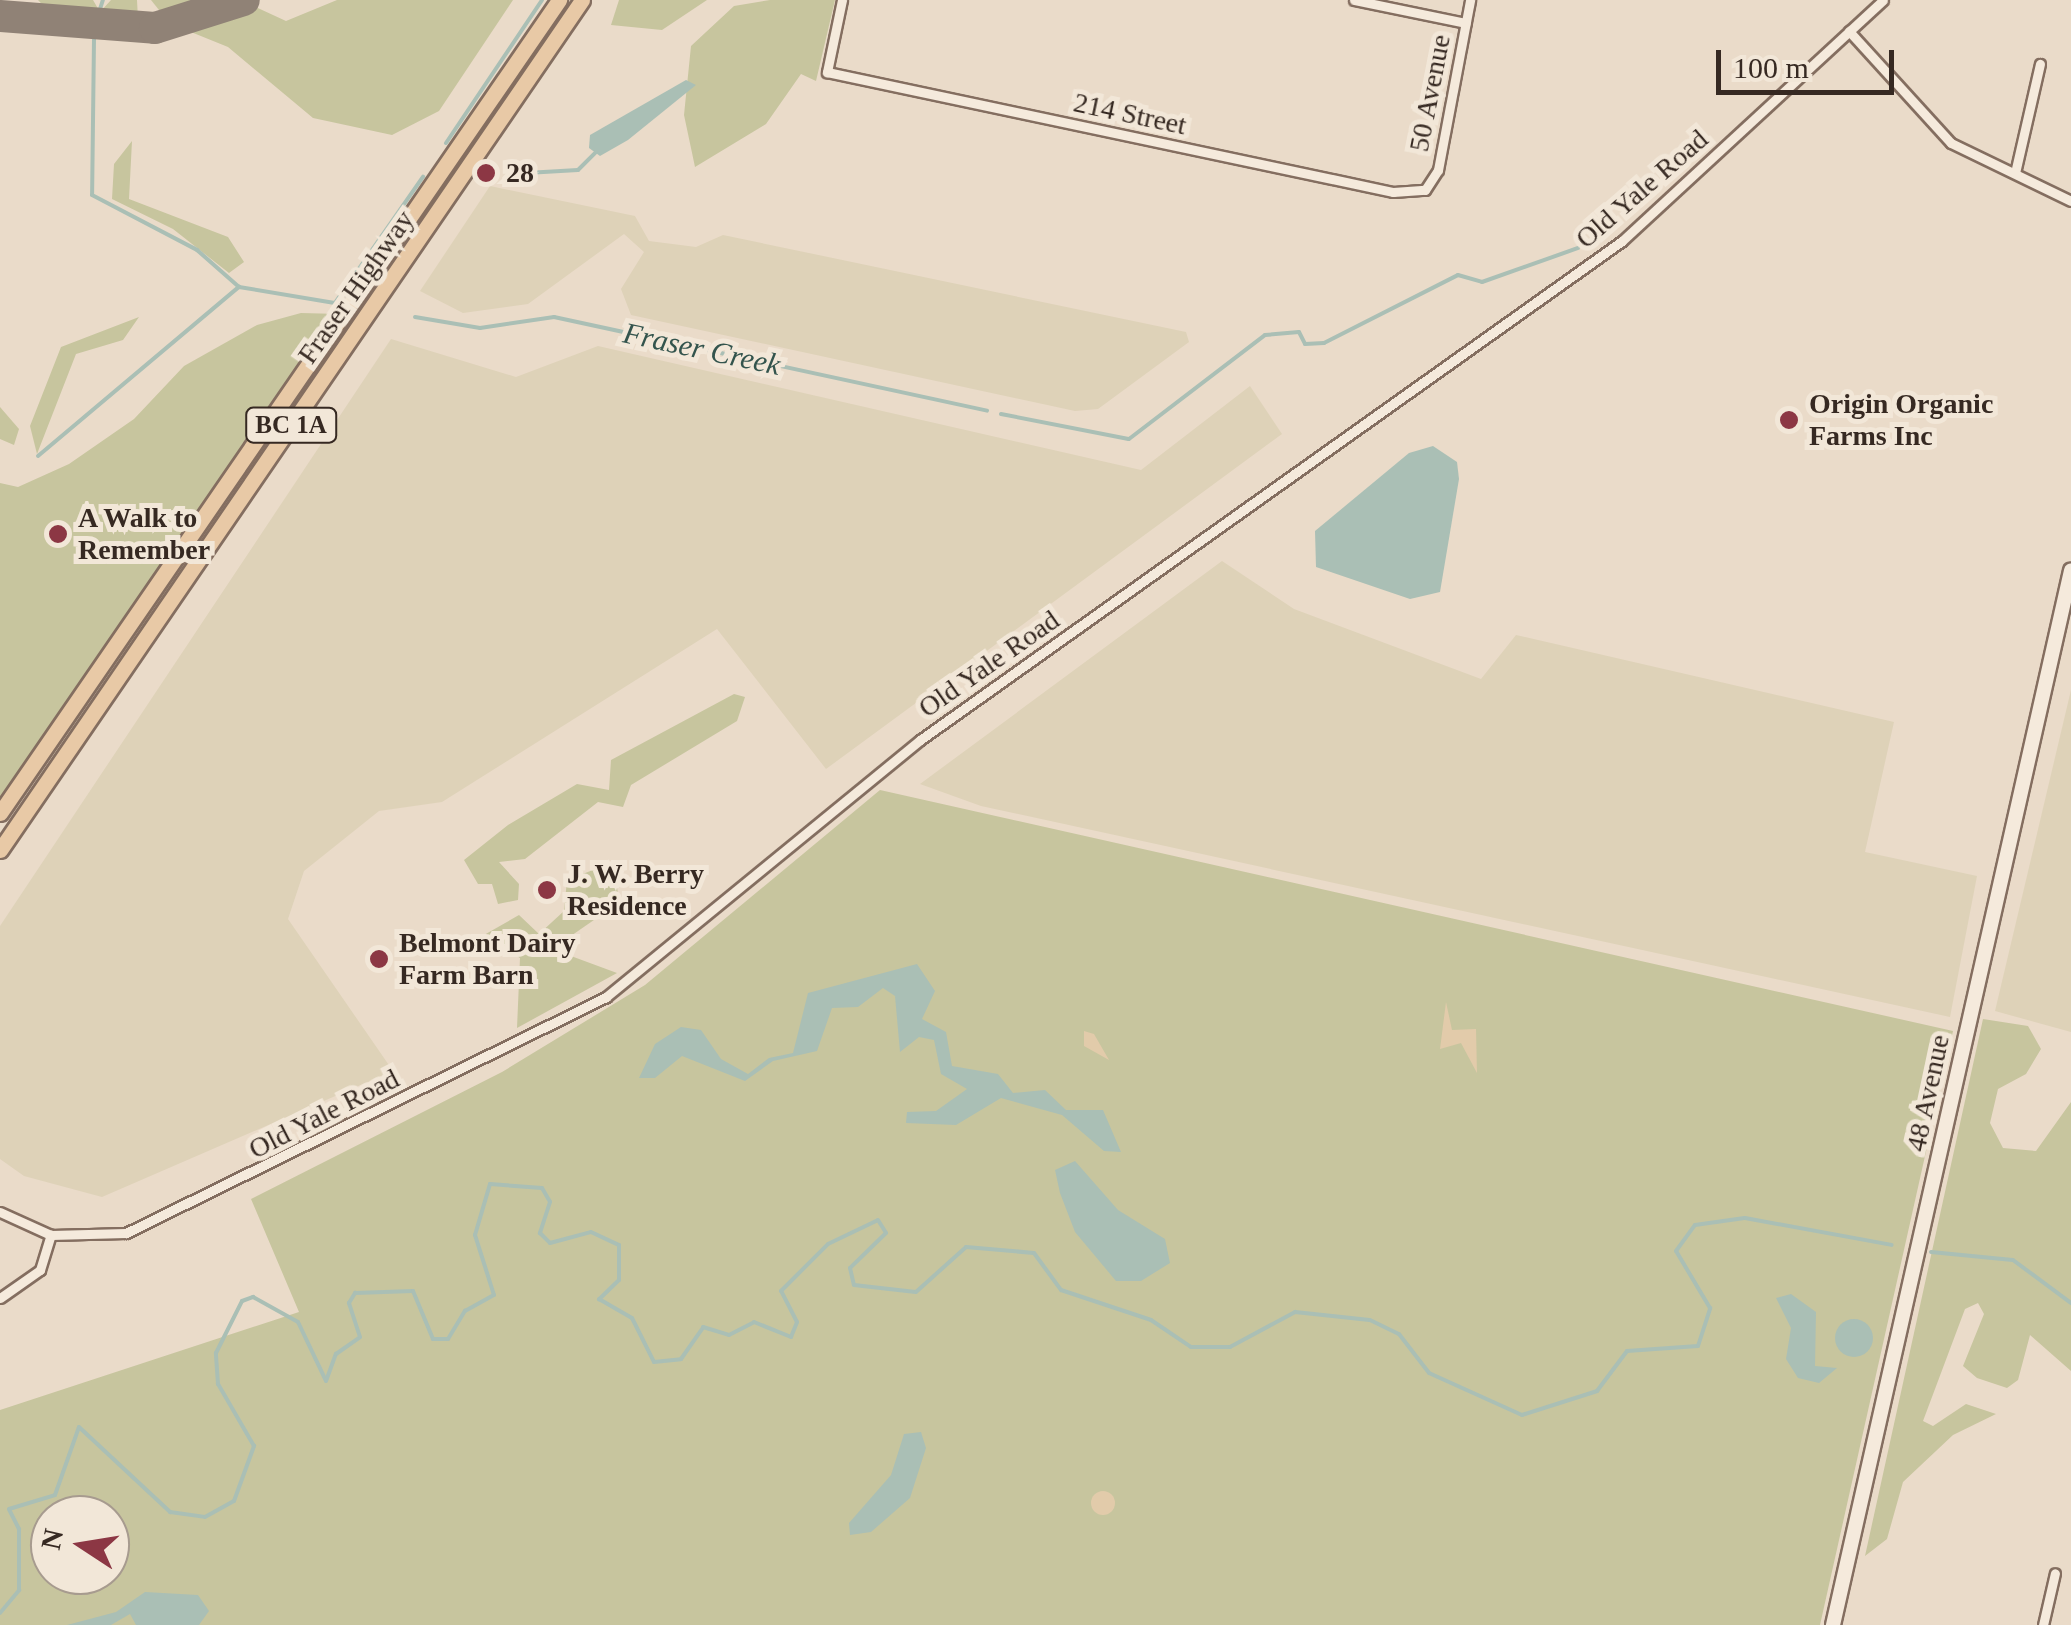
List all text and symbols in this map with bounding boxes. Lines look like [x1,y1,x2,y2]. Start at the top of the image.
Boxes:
scale bar [1721,30,1898,92]
street label: 50 Avenue [1402,31,1458,155]
text: 100 m [1733,51,1809,84]
street label: 214 Street [1071,86,1189,142]
street label: Old Yale Road [1569,122,1715,256]
place label: 28 [506,156,534,190]
marker: 28 [475,162,497,184]
street label: Fraser Highway [291,204,421,370]
water label: Fraser Creek [620,315,784,383]
place label: Origin Organic Farms Inc [1809,387,1993,453]
road number: BC 1A [244,405,338,445]
marker: Origin Organic Farms Inc [1778,409,1800,431]
place label: A Walk to Remember [78,501,210,567]
marker: A Walk to Remember [47,523,69,545]
street label: Old Yale Road [912,603,1066,725]
place label: J. W. Berry Residence [567,857,704,923]
marker: J. W. Berry Residence [536,879,558,901]
place label: Belmont Dairy Farm Barn [399,926,576,992]
marker: Belmont Dairy Farm Barn [368,948,390,970]
street label: 48 Avenue [1899,1031,1957,1155]
street label: Old Yale Road [243,1062,405,1166]
north arrow [30,1495,130,1595]
text: N [35,1526,69,1552]

